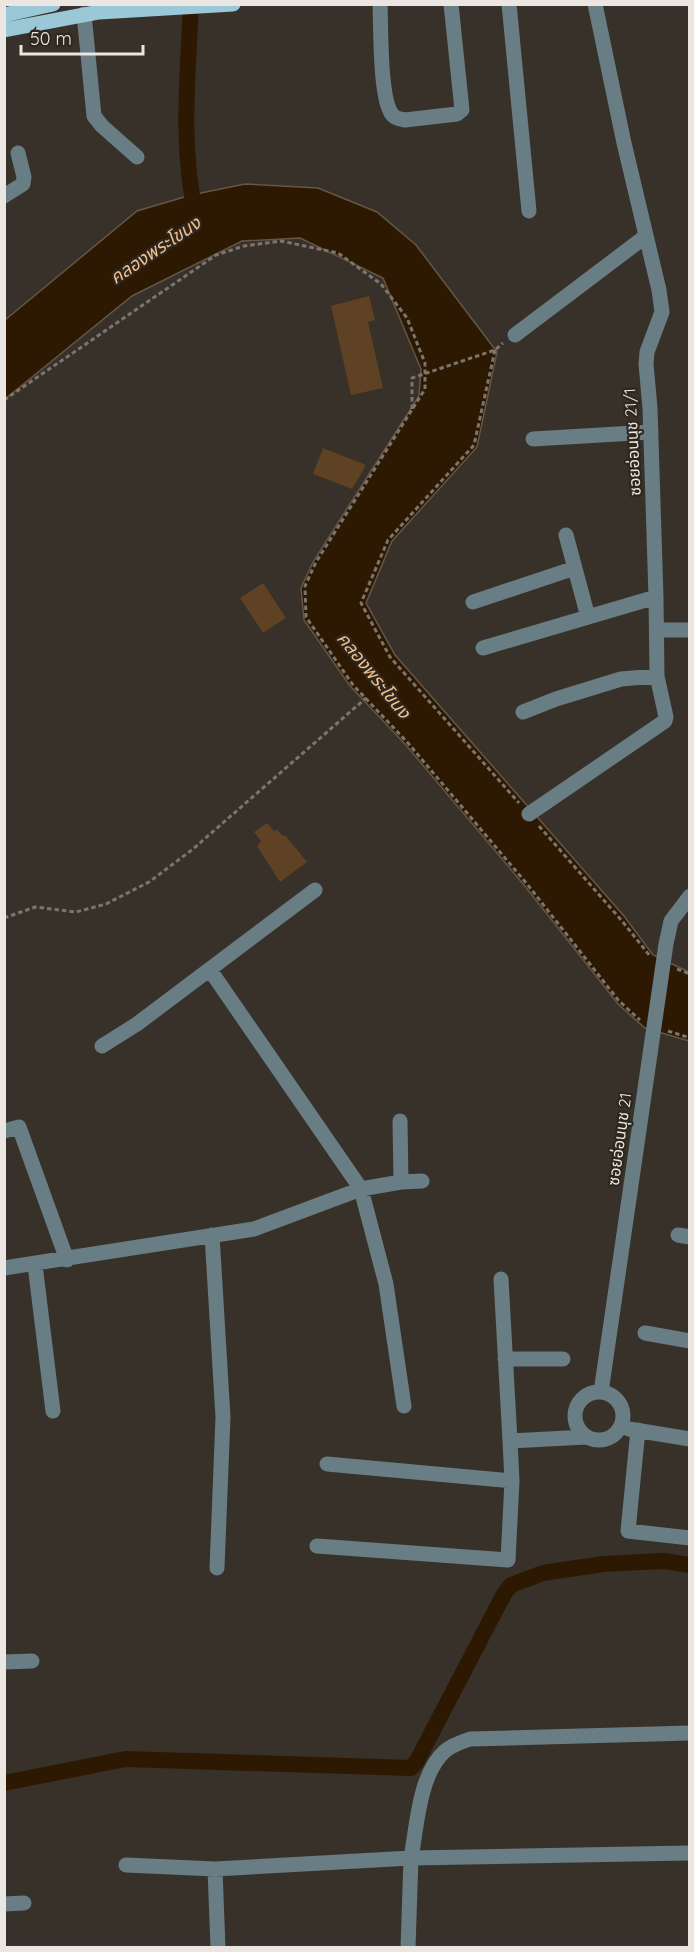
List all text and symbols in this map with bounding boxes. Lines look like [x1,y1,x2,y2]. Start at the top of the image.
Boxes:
scale bar [21,18,142,56]
text: 50 m [30,27,72,50]
water label: คลองพระโขนง [105,210,206,289]
street label: ซอยอ่อนนุช 21/1 [619,388,645,496]
water label: คลองพระโขนง [332,627,417,724]
street label: ซอยอ่อนนุช 21 [603,1091,635,1187]

